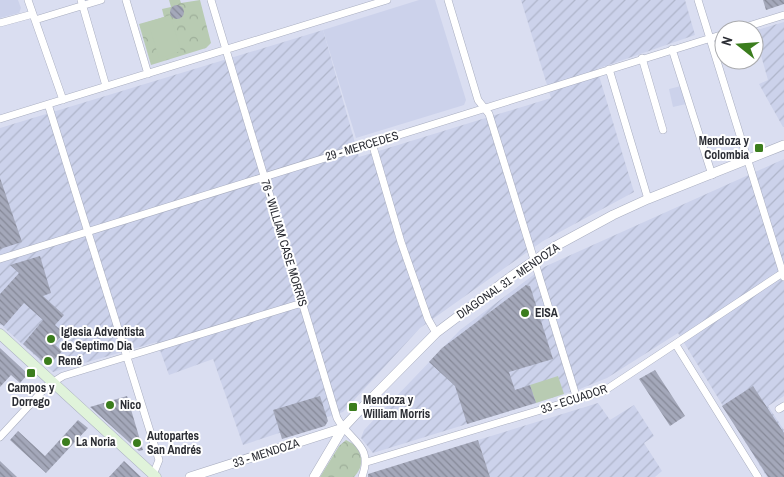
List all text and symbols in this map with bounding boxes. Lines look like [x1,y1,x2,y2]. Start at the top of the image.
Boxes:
north arrow [714,20,764,70]
text: N [717,35,736,48]
street label: 29 - MERCEDES [324,127,401,165]
place label: Mendoza y Colombia [699,133,750,163]
marker: Mendoza y Colombia [753,142,765,154]
street label: 76 - WILLIAM CASE MORRIS [257,178,311,309]
street label: DIAGONAL 31 - MENDOZA [453,239,563,323]
place label: EISA [535,305,559,321]
marker: EISA [519,307,531,319]
place label: Iglesia Adventista de Septimo Dia [61,324,145,354]
marker: Iglesia Adventista de Septimo Dia [45,333,57,345]
place label: René [58,353,83,369]
marker: René [42,355,54,367]
marker: Campos y Dorrego [25,367,37,379]
place label: Campos y Dorrego [7,380,55,410]
street label: 33 - ECUADOR [539,381,609,417]
place label: Mendoza y William Morris [363,392,431,422]
place label: Nico [120,397,141,413]
marker: Nico [104,399,116,411]
marker: Mendoza y William Morris [347,401,359,413]
place label: Autopartes San Andrés [147,428,202,458]
place label: La Noria [76,434,116,450]
street label: 33 - MENDOZA [231,435,302,471]
marker: La Noria [60,436,72,448]
marker: Autopartes San Andrés [131,437,143,449]

